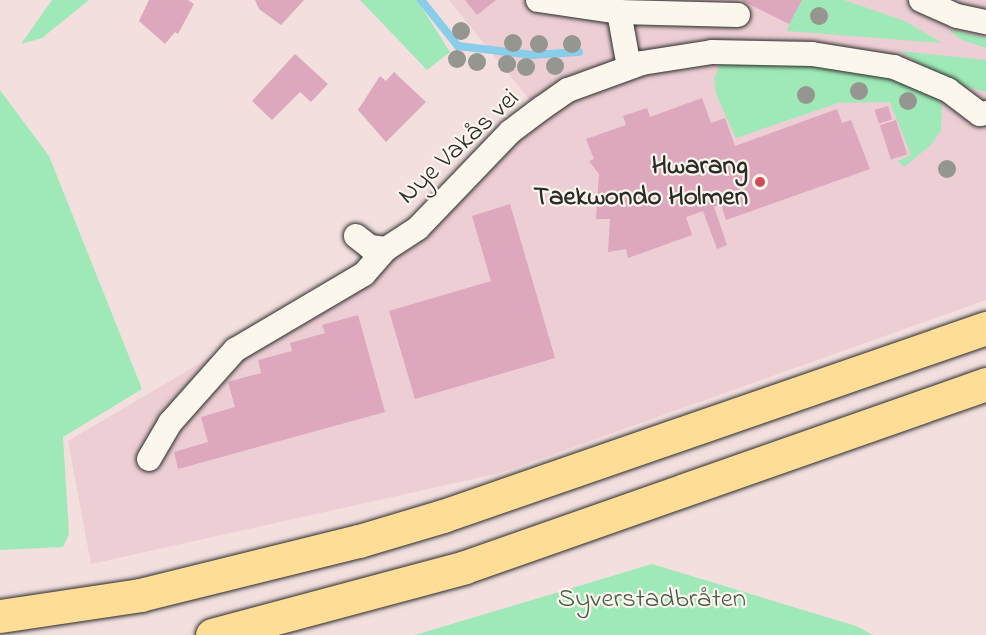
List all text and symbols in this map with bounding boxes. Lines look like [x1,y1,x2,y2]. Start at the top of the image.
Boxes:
street label: Nye Vakås vei [391,82,527,212]
place label: Hwarang Taekwondo Holmen [533,150,748,213]
marker: Hwarang Taekwondo Holmen [753,175,767,189]
park label: Syverstadbråten [558,584,746,616]

